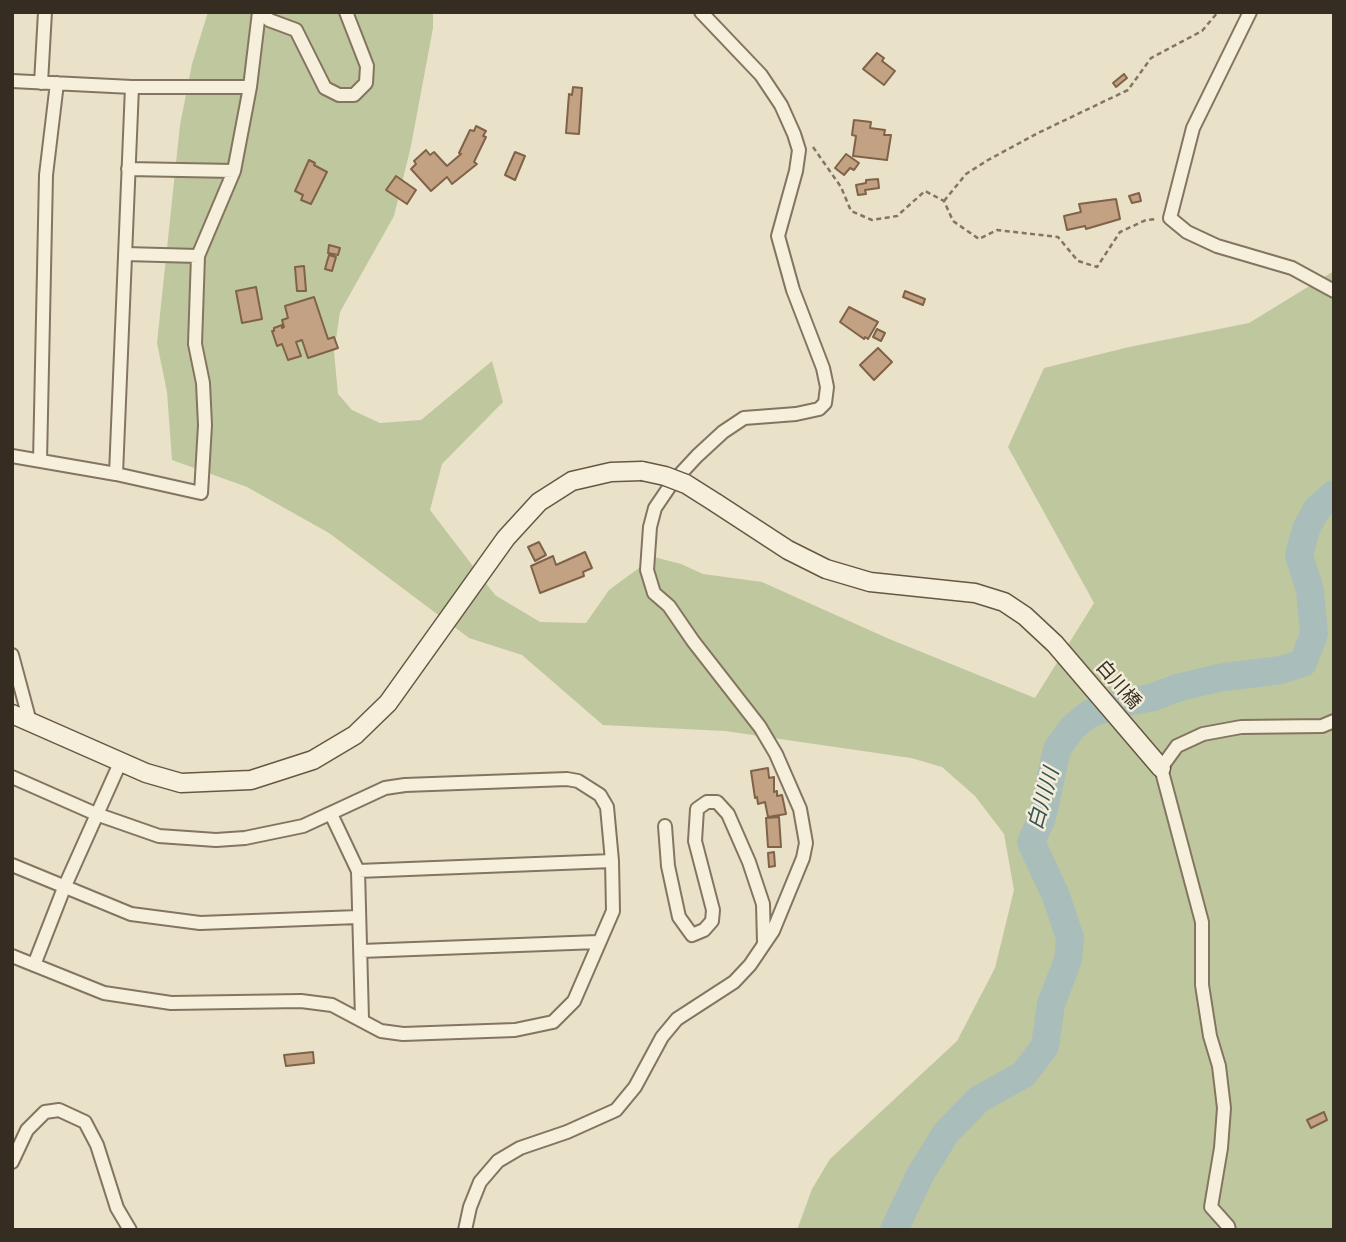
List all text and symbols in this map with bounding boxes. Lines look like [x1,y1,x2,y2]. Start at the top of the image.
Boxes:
street label: 白川橋 [1091,656,1145,714]
water label: 白川川 [1023,765,1065,833]

